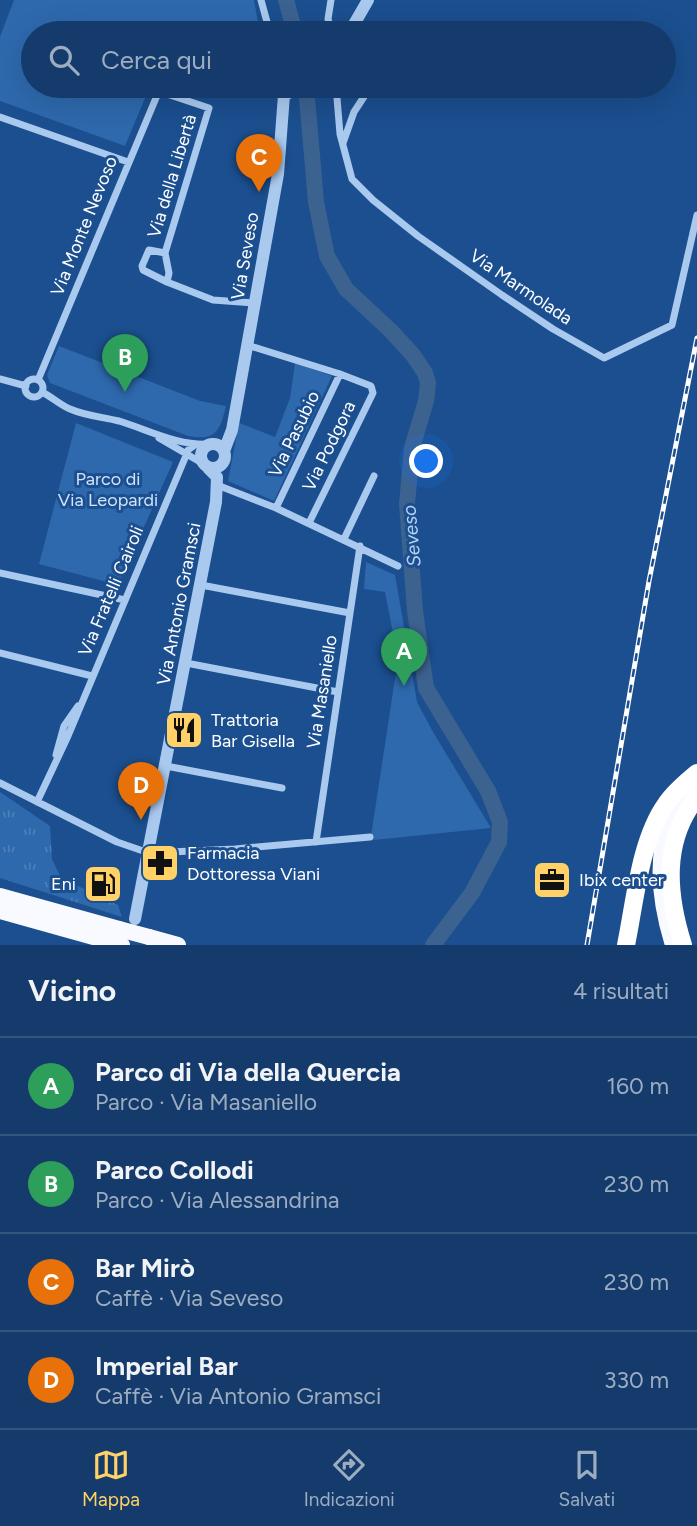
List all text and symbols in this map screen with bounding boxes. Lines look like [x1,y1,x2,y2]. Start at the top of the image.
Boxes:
search box [21,21,676,98]
icon: search [45,41,83,79]
text: Cerca qui [101,44,212,76]
street label: Via della Libertà [143,112,201,240]
pin: C [236,134,282,192]
street label: Via Monte Nevoso [46,153,122,299]
street label: Via Seveso [226,210,264,302]
street label: Via Marmolada [465,244,577,330]
pin: B [102,334,148,392]
street label: Via Pasubio [264,387,324,481]
street label: Via Podgora [298,397,360,495]
your location [409,444,443,478]
park label: Parco di Via Leopardi [58,468,158,511]
water label: Seveso [397,504,426,568]
street label: Via Antonio Gramsci [152,521,206,687]
street label: Via Fratelli Cairoli [74,523,148,659]
pin: A [381,628,427,686]
street label: Via Masaniello [302,634,342,750]
restaurant icon: Trattoria Bar Gisella [163,709,205,751]
place label: Trattoria Bar Gisella [211,709,295,752]
pin: D [118,762,164,820]
pharmacy icon: Farmacia Dottoressa Viani [139,842,181,884]
place label: Farmacia Dottoressa Viani [187,842,320,885]
office icon: Ibix center [531,859,573,901]
fuel station icon: Eni [82,863,124,905]
place label: Ibix center [579,869,664,891]
place label: Eni [51,873,76,895]
text: Vicino [28,972,116,1009]
text: 4 risultati [573,977,669,1005]
text: Parco di Via della Quercia [95,1056,401,1088]
text: A [43,1072,59,1100]
text: 160 m [606,1072,669,1100]
text: Parco · Via Masaniello [95,1088,317,1116]
text: Parco Collodi [95,1154,254,1186]
text: B [44,1170,58,1198]
text: 230 m [604,1170,669,1198]
text: Parco · Via Alessandrina [95,1186,340,1214]
text: Bar Mirò [95,1252,195,1284]
text: C [43,1268,59,1296]
text: 230 m [604,1268,669,1296]
text: Caffè · Via Seveso [95,1284,283,1312]
text: Imperial Bar [95,1350,238,1382]
text: D [43,1366,59,1394]
text: 330 m [604,1366,669,1394]
text: Caffè · Via Antonio Gramsci [95,1382,381,1410]
tab: Mappa [82,1446,140,1511]
tab: Indicazioni [304,1446,395,1511]
tab: Salvati [559,1446,615,1511]

